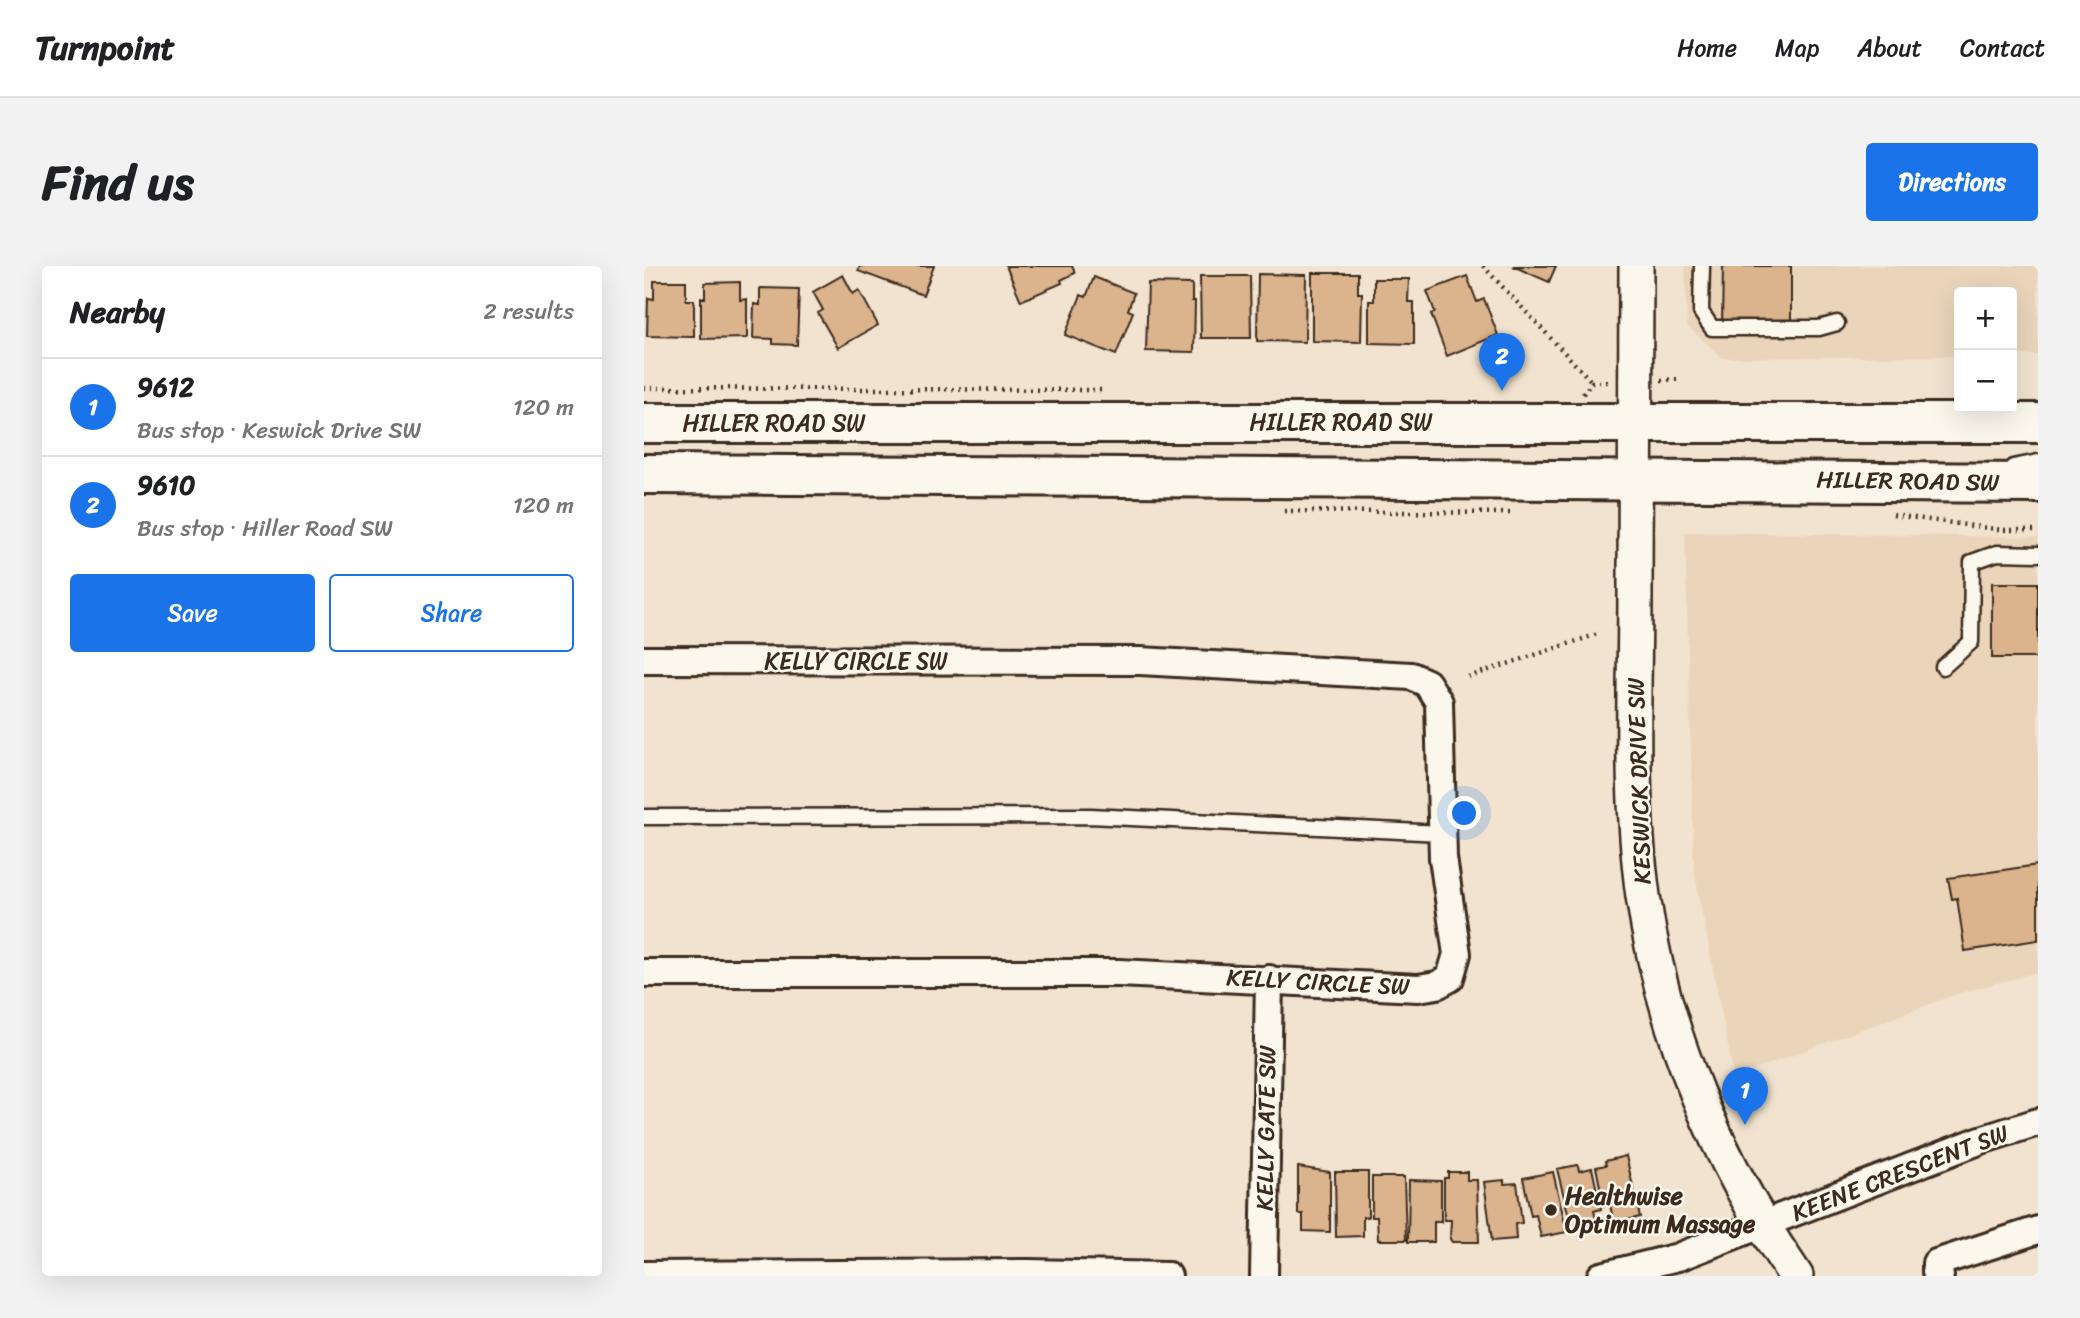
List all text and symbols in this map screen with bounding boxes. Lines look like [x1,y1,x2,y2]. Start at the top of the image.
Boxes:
text: Turnpoint [35,19,175,77]
text: Home [1677,27,1737,69]
text: Map [1775,27,1819,69]
text: About [1857,27,1922,69]
text: Contact [1960,27,2045,69]
text: Find us [42,139,194,226]
button: Directions [1866,143,2038,221]
text: Nearby [70,285,165,339]
map controls [1954,287,2017,413]
button: + [1954,287,2017,350]
text: 2 results [483,291,574,332]
pin: 2 [1479,333,1525,391]
button: − [1954,350,2017,413]
text: 9612 [137,364,194,410]
text: 1 [88,387,98,428]
text: 120 m [513,387,574,428]
street label: HILLER ROAD SW [1249,401,1433,443]
street label: HILLER ROAD SW [682,402,866,444]
text: Bus stop · Keswick Drive SW [137,410,421,451]
street label: HILLER ROAD SW [1816,458,2000,504]
text: 9610 [137,462,195,508]
text: 2 [86,485,100,526]
text: 120 m [513,485,574,526]
text: Bus stop · Hiller Road SW [137,508,393,549]
button: Save [70,574,315,652]
button: Share [329,574,574,652]
street label: KELLY CIRCLE SW [764,640,948,682]
street label: KESWICK DRIVE SW [1614,676,1664,885]
your location [1447,796,1481,830]
street label: KELLY CIRCLE SW [1225,956,1411,1008]
street label: KELLY GATE SW [1244,1045,1288,1211]
pin: 1 [1722,1067,1768,1125]
street label: KEENE CRESCENT SW [1785,1112,2015,1234]
place label: Healthwise Optimum Massage [1565,1175,1756,1245]
marker: Healthwise Optimum Massage [1543,1202,1559,1218]

